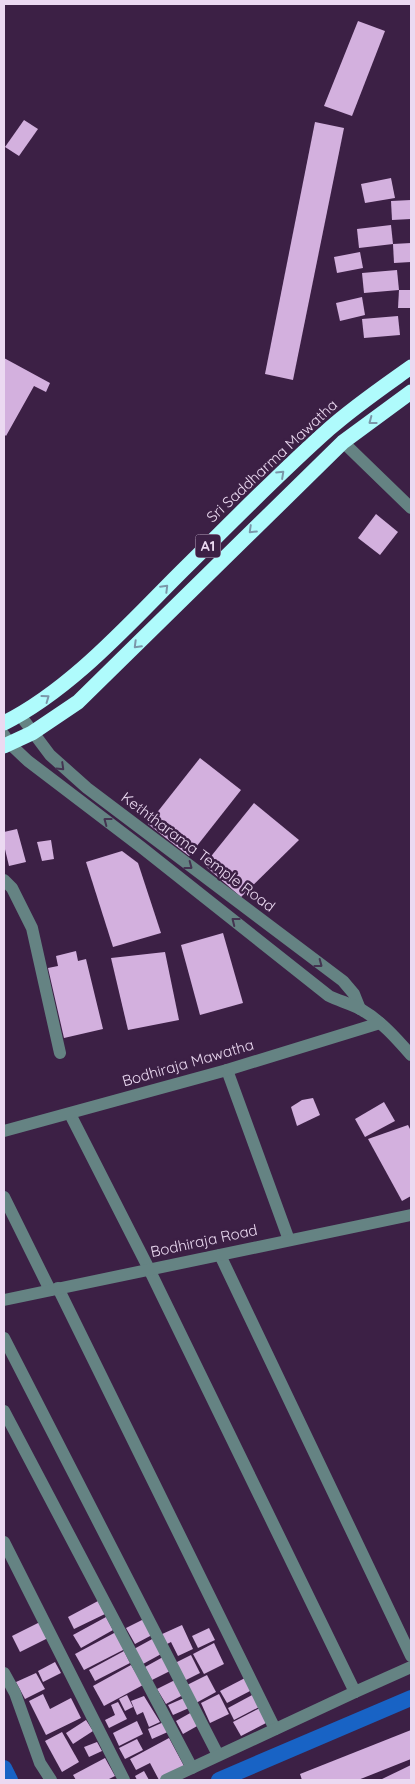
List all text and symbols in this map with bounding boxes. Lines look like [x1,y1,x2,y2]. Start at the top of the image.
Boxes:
street label: Sri Saddharma Mawatha [202,395,341,526]
one-way arrow [369,415,378,423]
one-way arrow [275,471,284,480]
one-way arrow [249,524,258,533]
road number: A1 [196,534,220,558]
one-way arrow [159,585,168,594]
one-way arrow [134,639,143,648]
one-way arrow [40,696,49,704]
one-way arrow [56,761,65,770]
street label: Keththarama Temple Road [118,788,279,916]
one-way arrow [104,819,113,827]
one-way arrow [183,861,192,869]
one-way arrow [232,919,241,927]
one-way arrow [313,958,323,967]
street label: Bodhiraja Mawatha [120,1035,256,1090]
street label: Bodhiraja Road [149,1220,259,1261]

